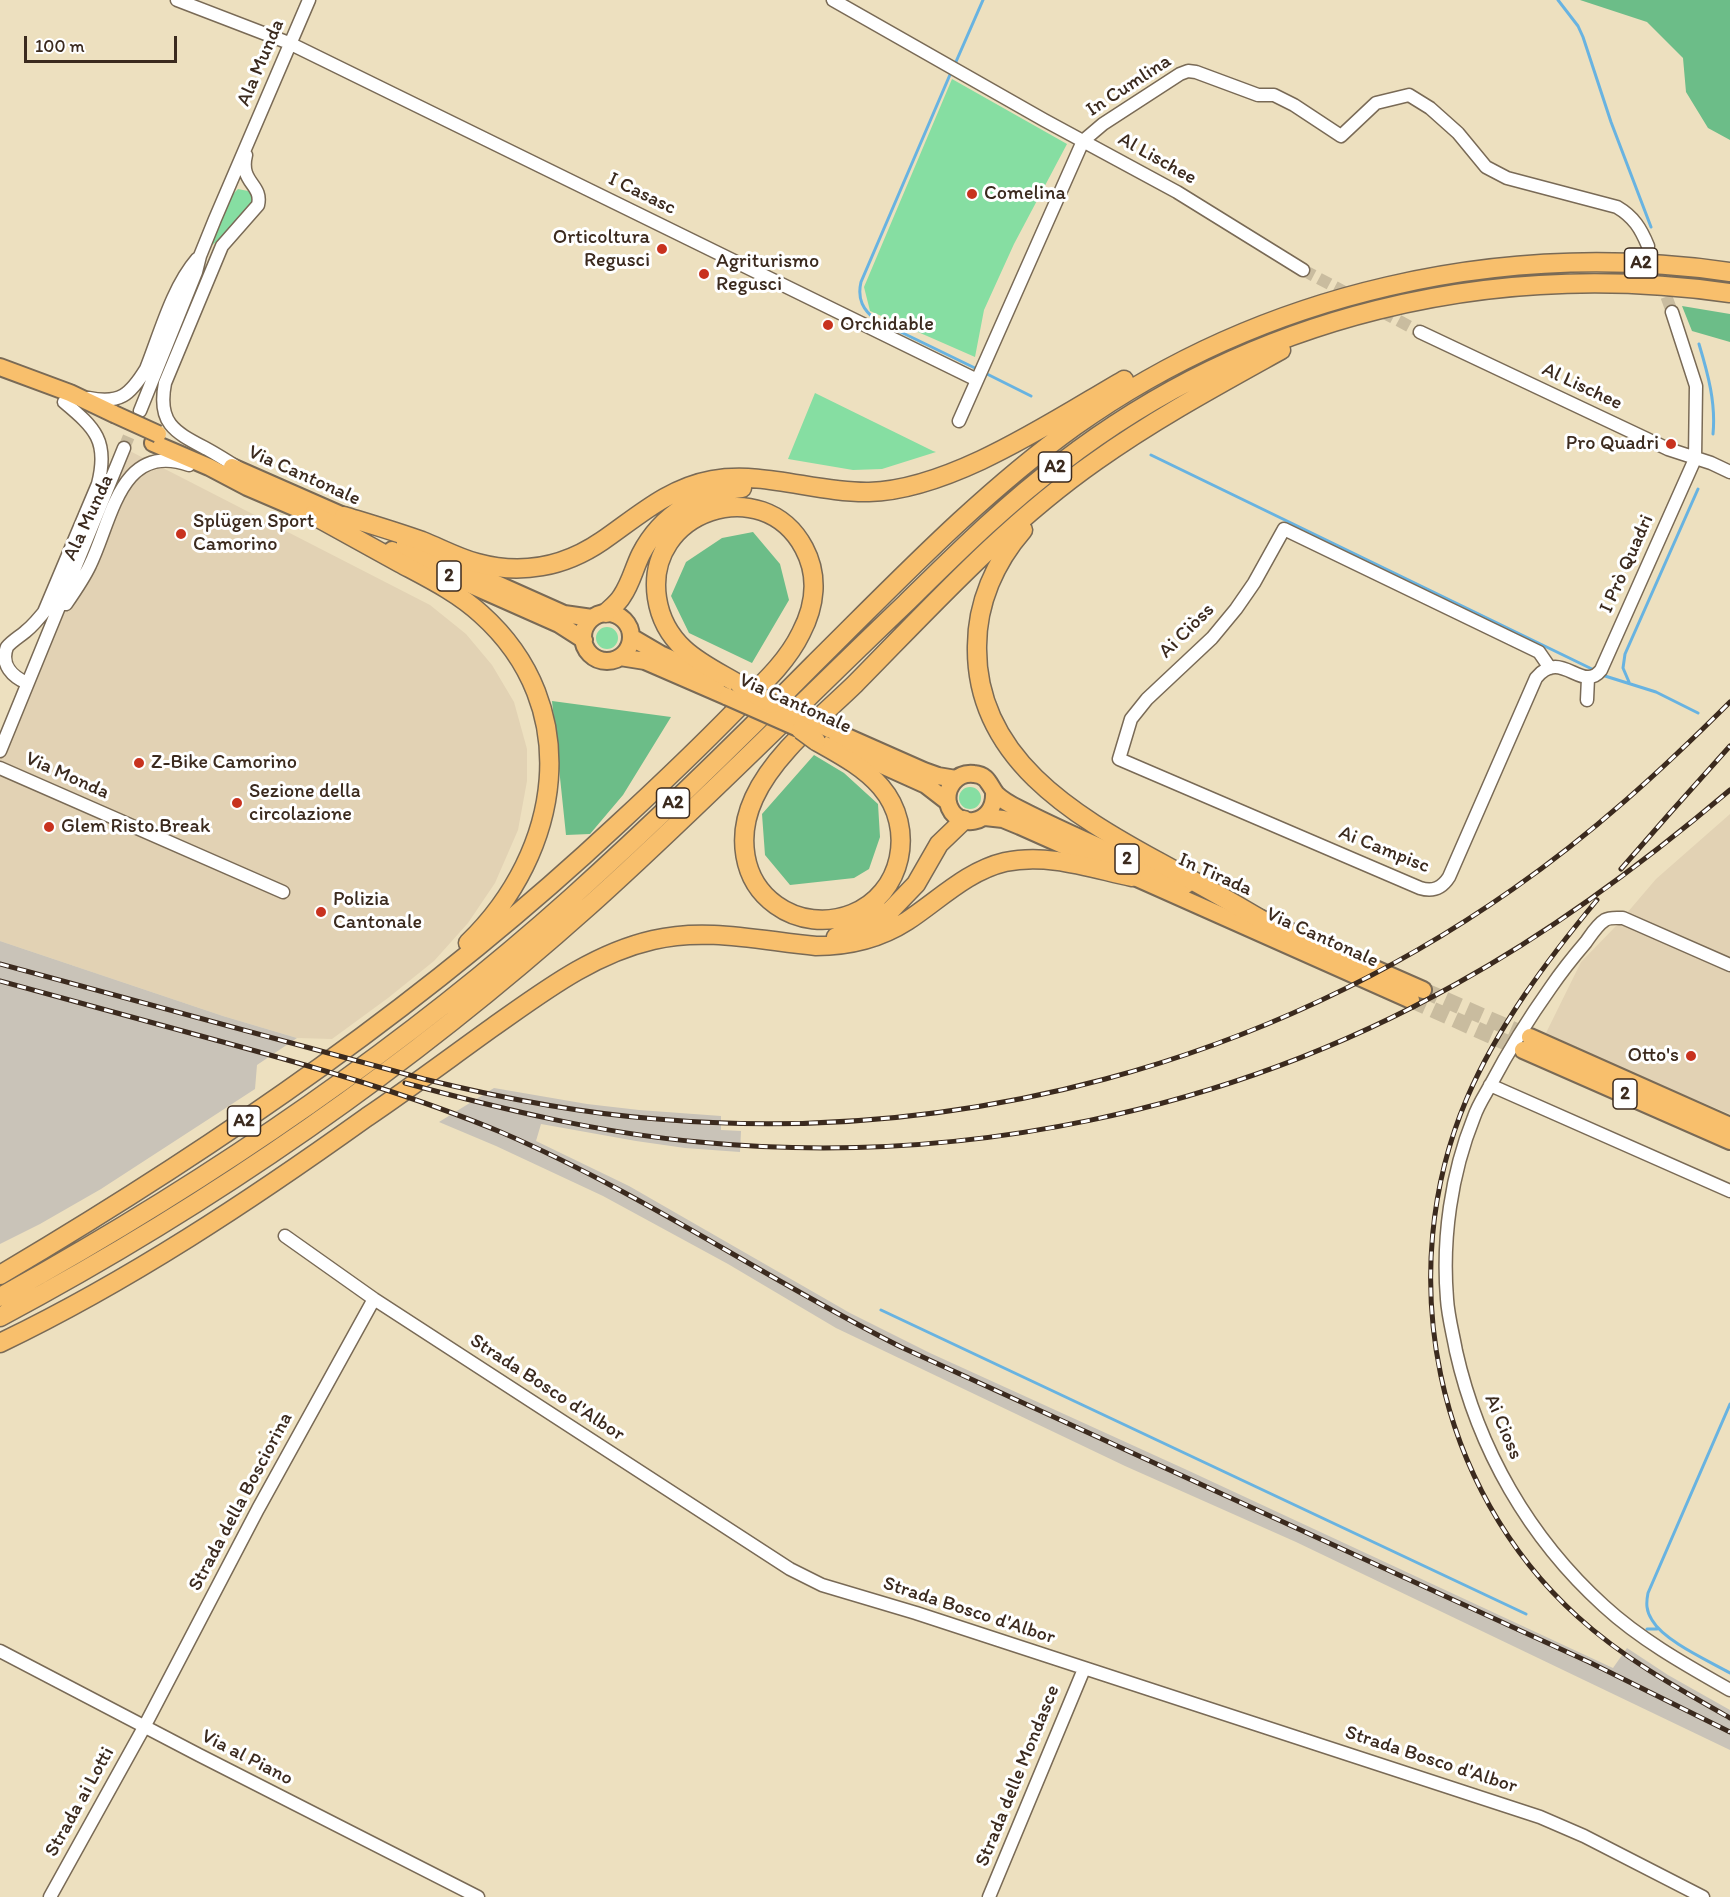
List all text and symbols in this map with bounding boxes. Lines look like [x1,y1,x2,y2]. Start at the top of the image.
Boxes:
street label: Ala Munda [232,16,290,110]
scale bar [27,24,180,62]
text: 100 m [35,35,85,57]
street label: In Cumlina [1082,50,1176,122]
street label: Al Lischee [1114,128,1200,190]
street label: I Casasc [604,167,680,221]
place label: Comelina [984,182,1066,206]
marker: Comelina [965,187,979,201]
place label: Orticoltura Regusci [553,226,650,273]
marker: Orticoltura Regusci [655,242,669,256]
road number: A2 [1624,248,1658,278]
place label: Agriturismo Regusci [716,250,819,297]
marker: Agriturismo Regusci [697,267,711,281]
place label: Orchidable [840,313,934,337]
marker: Orchidable [821,318,835,332]
street label: Al Lischee [1538,358,1626,416]
place label: Pro Quadri [1566,432,1659,456]
marker: Pro Quadri [1664,437,1678,451]
street label: Via Cantonale [244,441,364,511]
road number: A2 [1038,452,1072,482]
street label: Ala Munda [59,471,119,565]
place label: Splügen Sport Camorino [193,510,314,557]
street label: I Prò Quadri [1595,511,1659,617]
marker: Splügen Sport Camorino [174,527,188,541]
road number: 2 [437,561,461,591]
street label: Ai Ciòss [1154,598,1220,664]
street label: Via Cantonale [735,669,855,739]
street label: Via Monda [21,747,113,805]
place label: Z-Bike Camorino [151,751,297,775]
marker: Z-Bike Camorino [132,756,146,770]
place label: Sezione della circolazione [249,780,361,827]
road number: A2 [656,788,690,818]
marker: Sezione della circolazione [230,796,244,810]
place label: Glem Risto.Break [61,815,210,839]
marker: Glem Risto.Break [42,820,56,834]
street label: Ai Campisc [1335,821,1433,879]
road number: 2 [1115,844,1139,874]
street label: In Tirada [1174,848,1256,902]
place label: Polizia Cantonale [333,888,422,935]
street label: Via Cantonale [1262,903,1382,973]
marker: Polizia Cantonale [314,905,328,919]
place label: Otto's [1627,1044,1679,1068]
marker: Otto's [1684,1049,1698,1063]
road number: 2 [1613,1079,1637,1109]
road number: A2 [228,1106,260,1136]
street label: Strada Bosco d'Albor [465,1329,629,1447]
street label: Ai Cioss [1479,1391,1527,1463]
street label: Strada della Bosciorina [184,1409,298,1595]
street label: Strada Bosco d'Albor [880,1572,1058,1650]
street label: Strada delle Mondasce [971,1682,1065,1870]
street label: Strada Bosco d'Albor [1342,1721,1520,1799]
street label: Via al Piano [197,1725,297,1791]
street label: Strada ai Lotti [40,1743,120,1861]

